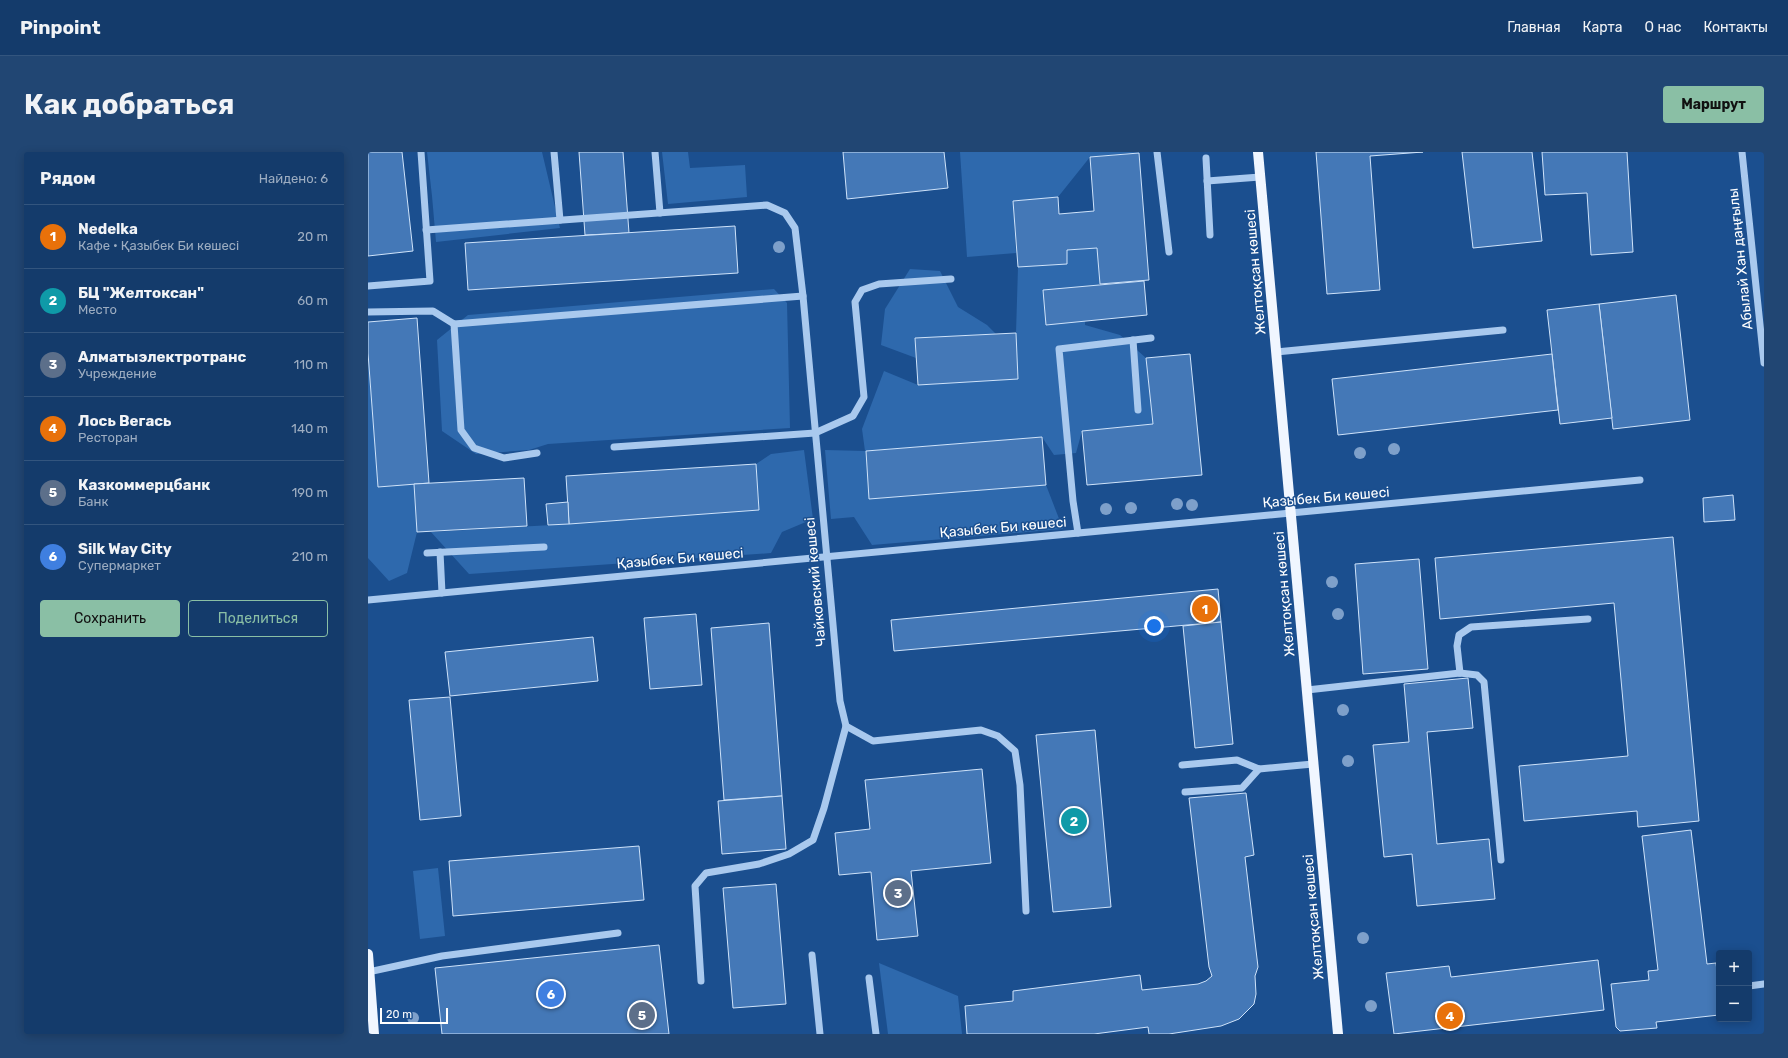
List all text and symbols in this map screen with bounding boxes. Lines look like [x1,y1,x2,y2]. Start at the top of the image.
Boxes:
text: Pinpoint [20,16,101,39]
text: Главная [1507,19,1561,36]
text: Карта [1583,19,1623,36]
text: О нас [1645,19,1681,36]
text: Контакты [1703,19,1768,36]
button: Маршрут [1663,86,1764,123]
text: Как добраться [24,88,234,121]
text: Рядом [40,168,96,188]
text: Найдено: 6 [259,171,328,186]
street label: Абылай Хан даңғылы [1725,187,1756,331]
street label: Желтоқсан көшесі [1242,209,1269,335]
text: Nedelka [78,220,138,238]
text: 1 [50,229,56,244]
text: 20 m [297,229,328,244]
text: Кафе · Қазыбек Би көшесі [78,238,239,253]
text: БЦ "Желтоксан" [78,284,204,302]
text: 2 [49,293,57,308]
text: 60 m [297,293,328,308]
text: Место [78,302,117,317]
text: Алматыэлектротранс [78,348,246,366]
text: 3 [49,357,57,372]
text: 110 m [294,357,328,372]
text: Учреждение [78,366,156,381]
text: Лось Вегась [78,412,171,430]
text: 4 [49,421,57,436]
text: 140 m [291,421,328,436]
text: Ресторан [78,430,138,445]
text: Казкоммерцбанк [78,476,210,494]
street label: Қазыбек Би көшесі [1262,483,1390,512]
text: 5 [49,485,57,500]
text: 190 m [292,485,328,500]
text: Банк [78,494,108,509]
street label: Қазыбек Би көшесі [939,513,1067,542]
street label: Чайковский көшесі [801,517,830,647]
street label: Желтоқсан көшесі [1271,531,1298,657]
text: Silk Way City [78,540,172,558]
street label: Қазыбек Би көшесі [616,544,744,573]
text: 6 [49,549,57,564]
text: 210 m [292,549,328,564]
text: Супермаркет [78,558,161,573]
pin: 1 [1192,594,1218,624]
button: Сохранить [40,600,180,637]
button: Поделиться [188,600,328,637]
your location [1144,616,1164,636]
pin: 2 [1061,806,1087,836]
street label: Желтоқсан көшесі [1300,854,1327,980]
pin: 3 [885,878,911,908]
map controls [1716,950,1752,1022]
button: + [1716,950,1752,986]
pin: 6 [538,979,564,1009]
button: − [1716,986,1752,1022]
pin: 5 [629,1000,655,1030]
pin: 4 [1437,1001,1463,1031]
scale bar [380,1006,448,1025]
text: 20 m [386,1008,412,1021]

